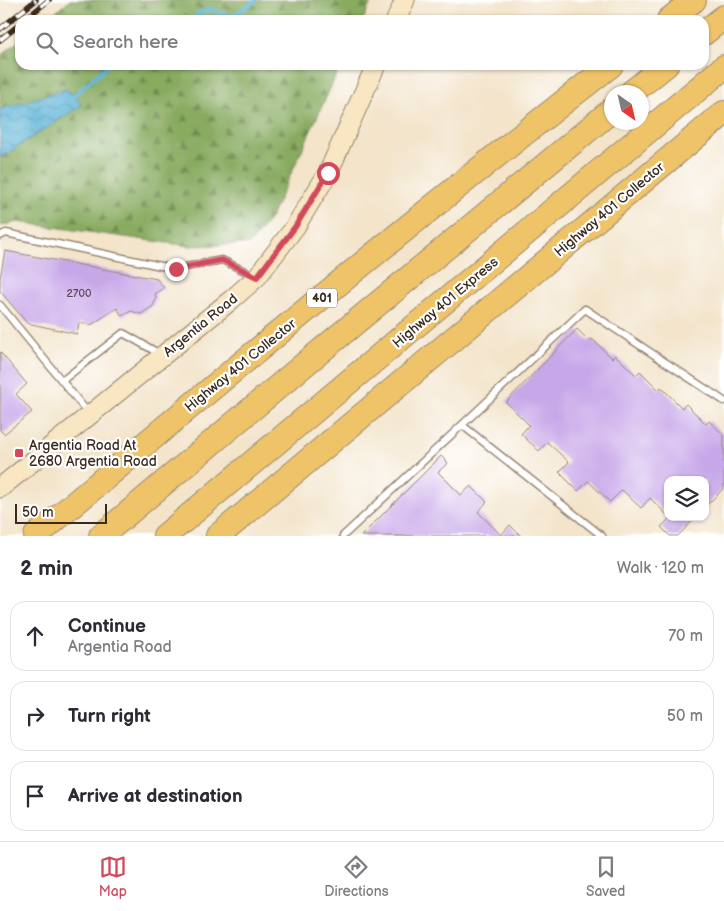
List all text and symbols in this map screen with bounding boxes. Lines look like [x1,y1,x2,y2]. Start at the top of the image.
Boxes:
search box [15,15,709,70]
icon: search [33,29,61,57]
text: Search here [73,31,178,54]
north arrow [604,85,649,130]
street label: Highway 401 Collector [551,158,668,260]
route start [317,162,340,185]
street label: Highway 401 Express [389,253,502,351]
route end [165,258,188,281]
house number: 2700 [67,287,92,300]
road number: 401 [307,288,337,308]
street label: Argentia Road [160,290,241,361]
street label: Highway 401 Collector [181,315,300,416]
place label: Argentia Road At 2680 Argentia Road [29,437,157,470]
marker: Argentia Road At 2680 Argentia Road [13,447,25,459]
map controls [664,476,709,521]
button: layers [664,476,709,521]
scale bar [15,501,108,524]
text: 50 m [22,504,54,521]
text: 2 min [20,556,73,581]
text: Walk · 120 m [617,559,704,578]
text: Continue [68,615,146,638]
icon: ahead [21,622,49,650]
text: 70 m [668,627,703,646]
text: Argentia Road [68,638,172,657]
icon: right [21,702,49,730]
text: Turn right [68,705,151,728]
text: 50 m [667,707,703,726]
icon: arrive [21,782,49,810]
text: Arrive at destination [68,785,243,808]
tab: Map [99,853,127,900]
tab: Directions [324,853,389,900]
tab: Saved [586,853,625,900]

